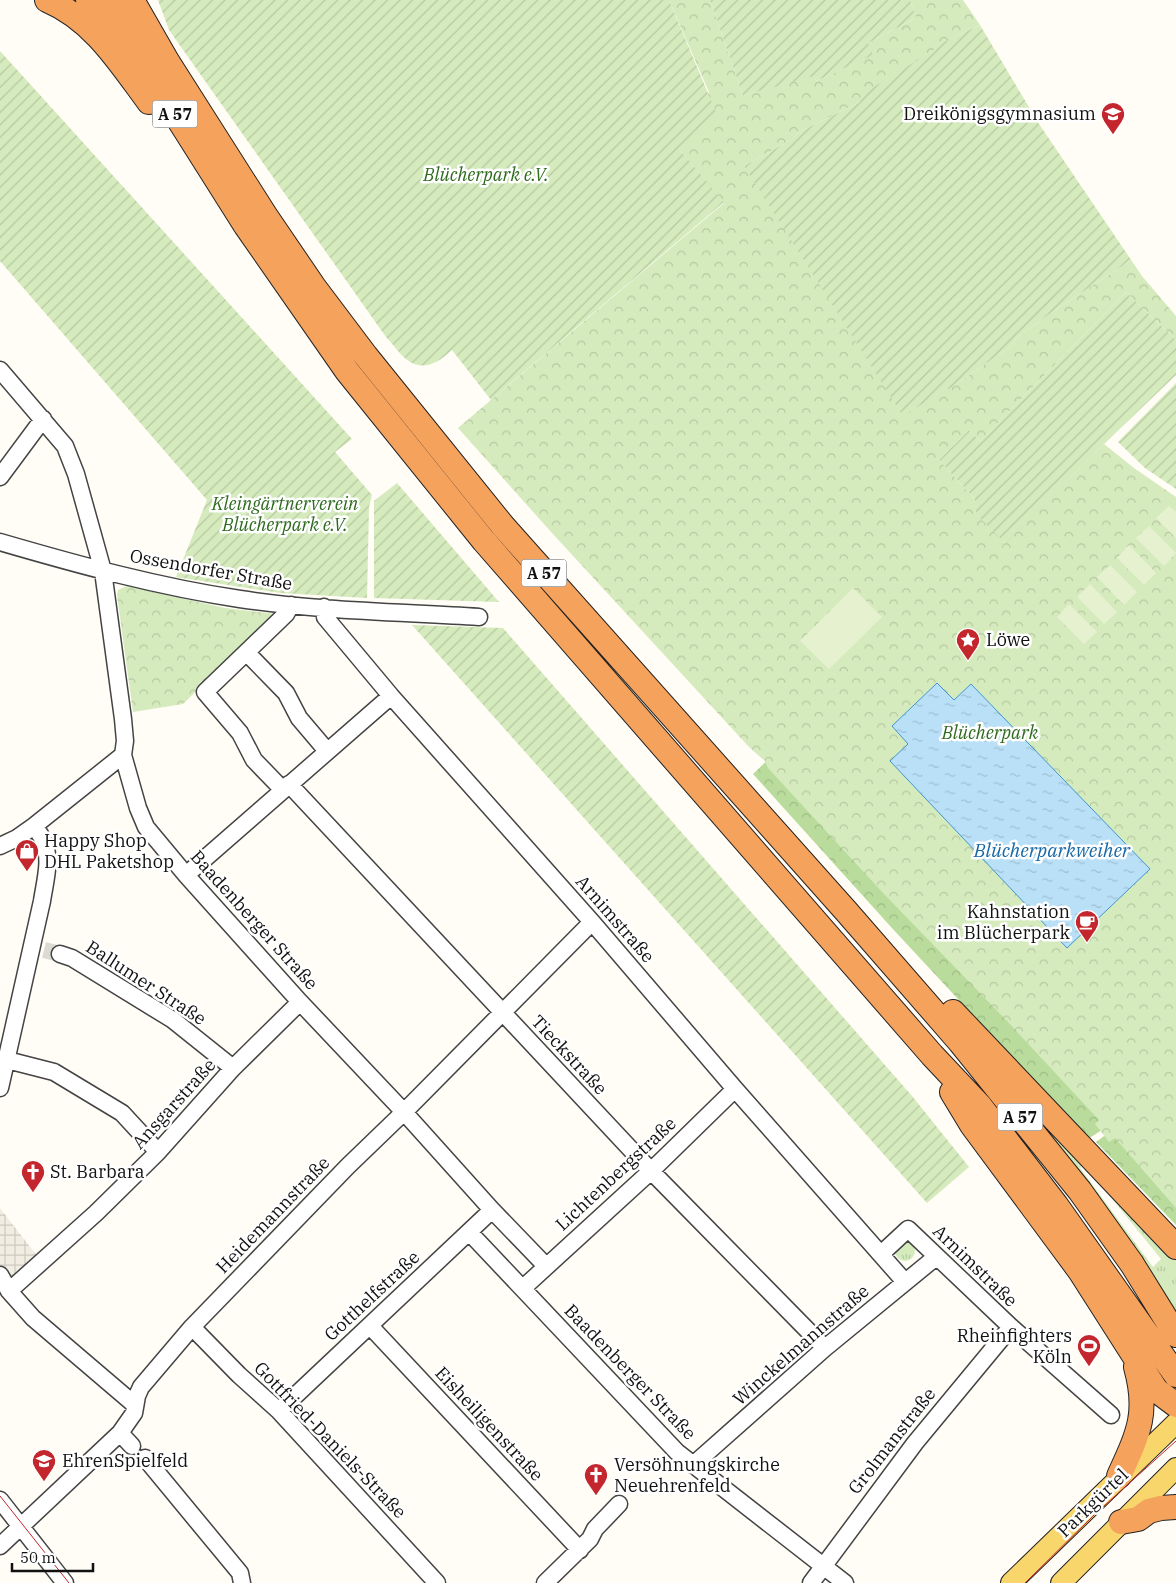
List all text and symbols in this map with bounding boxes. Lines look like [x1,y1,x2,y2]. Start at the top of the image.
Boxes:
road number: A 57 [152,100,198,128]
school or university icon: Dreikönigsgymnasium [1100,101,1126,135]
place label: Dreikönigsgymnasium [903,102,1096,125]
park label: Blücherpark e.V. [422,163,549,186]
park label: Kleingärtnerverein Blücherpark e.V. [211,492,359,536]
street label: Ossendorfer Straße [128,544,294,595]
road number: A 57 [522,560,566,586]
place icon: Löwe [955,627,981,661]
place label: Löwe [986,628,1030,651]
park label: Blücherpark [941,721,1039,744]
place label: Happy Shop DHL Paketshop [44,829,174,873]
shop icon: Happy Shop DHL Paketshop [14,838,40,872]
water label: Blücherparkweiher [973,838,1131,862]
street label: Baadenberger Straße [186,845,323,994]
street label: Arnimstraße [571,870,660,967]
place label: Kahnstation im Blücherpark [937,900,1070,944]
cafe icon: Kahnstation im Blücherpark [1074,909,1100,943]
street label: Ballumer Straße [82,935,211,1030]
street label: Tieckstraße [527,1010,612,1099]
street label: Ansgarstraße [127,1054,220,1154]
road number: A 57 [998,1104,1042,1130]
street label: Lichtenbergstraße [550,1112,681,1235]
street label: Heidemannstraße [211,1151,334,1278]
church icon: St. Barbara [20,1159,46,1193]
place label: St. Barbara [50,1160,145,1183]
street label: Arnimstraße [928,1220,1022,1312]
street label: Gotthelfstraße [319,1246,424,1346]
street label: Winckelmannstraße [728,1279,873,1410]
street label: Baadenberger Straße [560,1299,701,1444]
place label: Rheinfighters Köln [957,1324,1072,1368]
sports icon: Rheinfighters Köln [1076,1333,1102,1367]
street label: Gottfried-Daniels-Straße [249,1356,411,1523]
street label: Eisheiligenstraße [430,1362,548,1486]
street label: Grolmanstraße [843,1383,940,1499]
school or university icon: EhrenSpielfeld [31,1448,57,1482]
place label: EhrenSpielfeld [62,1449,188,1472]
place label: Versöhnungskirche Neuehrenfeld [614,1453,780,1497]
church icon: Versöhnungskirche Neuehrenfeld [583,1462,609,1496]
street label: Parkgürtel [1052,1463,1133,1542]
scale bar [12,1540,94,1572]
text: 50 m [20,1548,56,1567]

